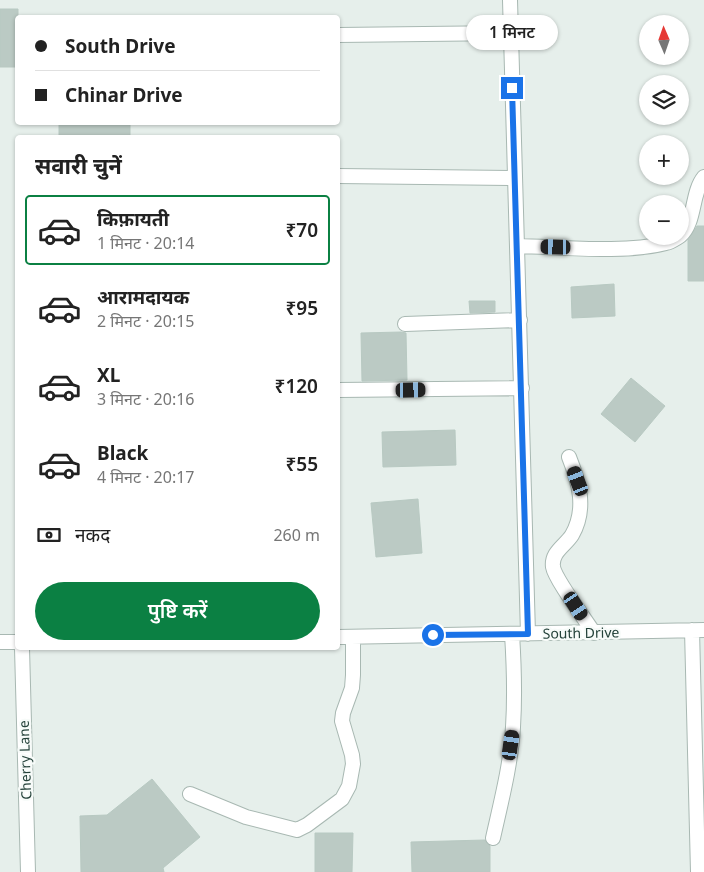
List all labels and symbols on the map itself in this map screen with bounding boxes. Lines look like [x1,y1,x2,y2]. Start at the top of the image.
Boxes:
north arrow [639,15,689,65]
callout: 1 मिनट [466,16,558,51]
route end [501,77,523,99]
car [540,239,571,255]
car [395,382,426,398]
car [565,464,590,498]
car [561,589,590,623]
street label: South Drive [542,622,620,643]
route start [422,624,444,646]
street label: Cherry Lane [14,720,35,800]
car [501,729,520,761]

